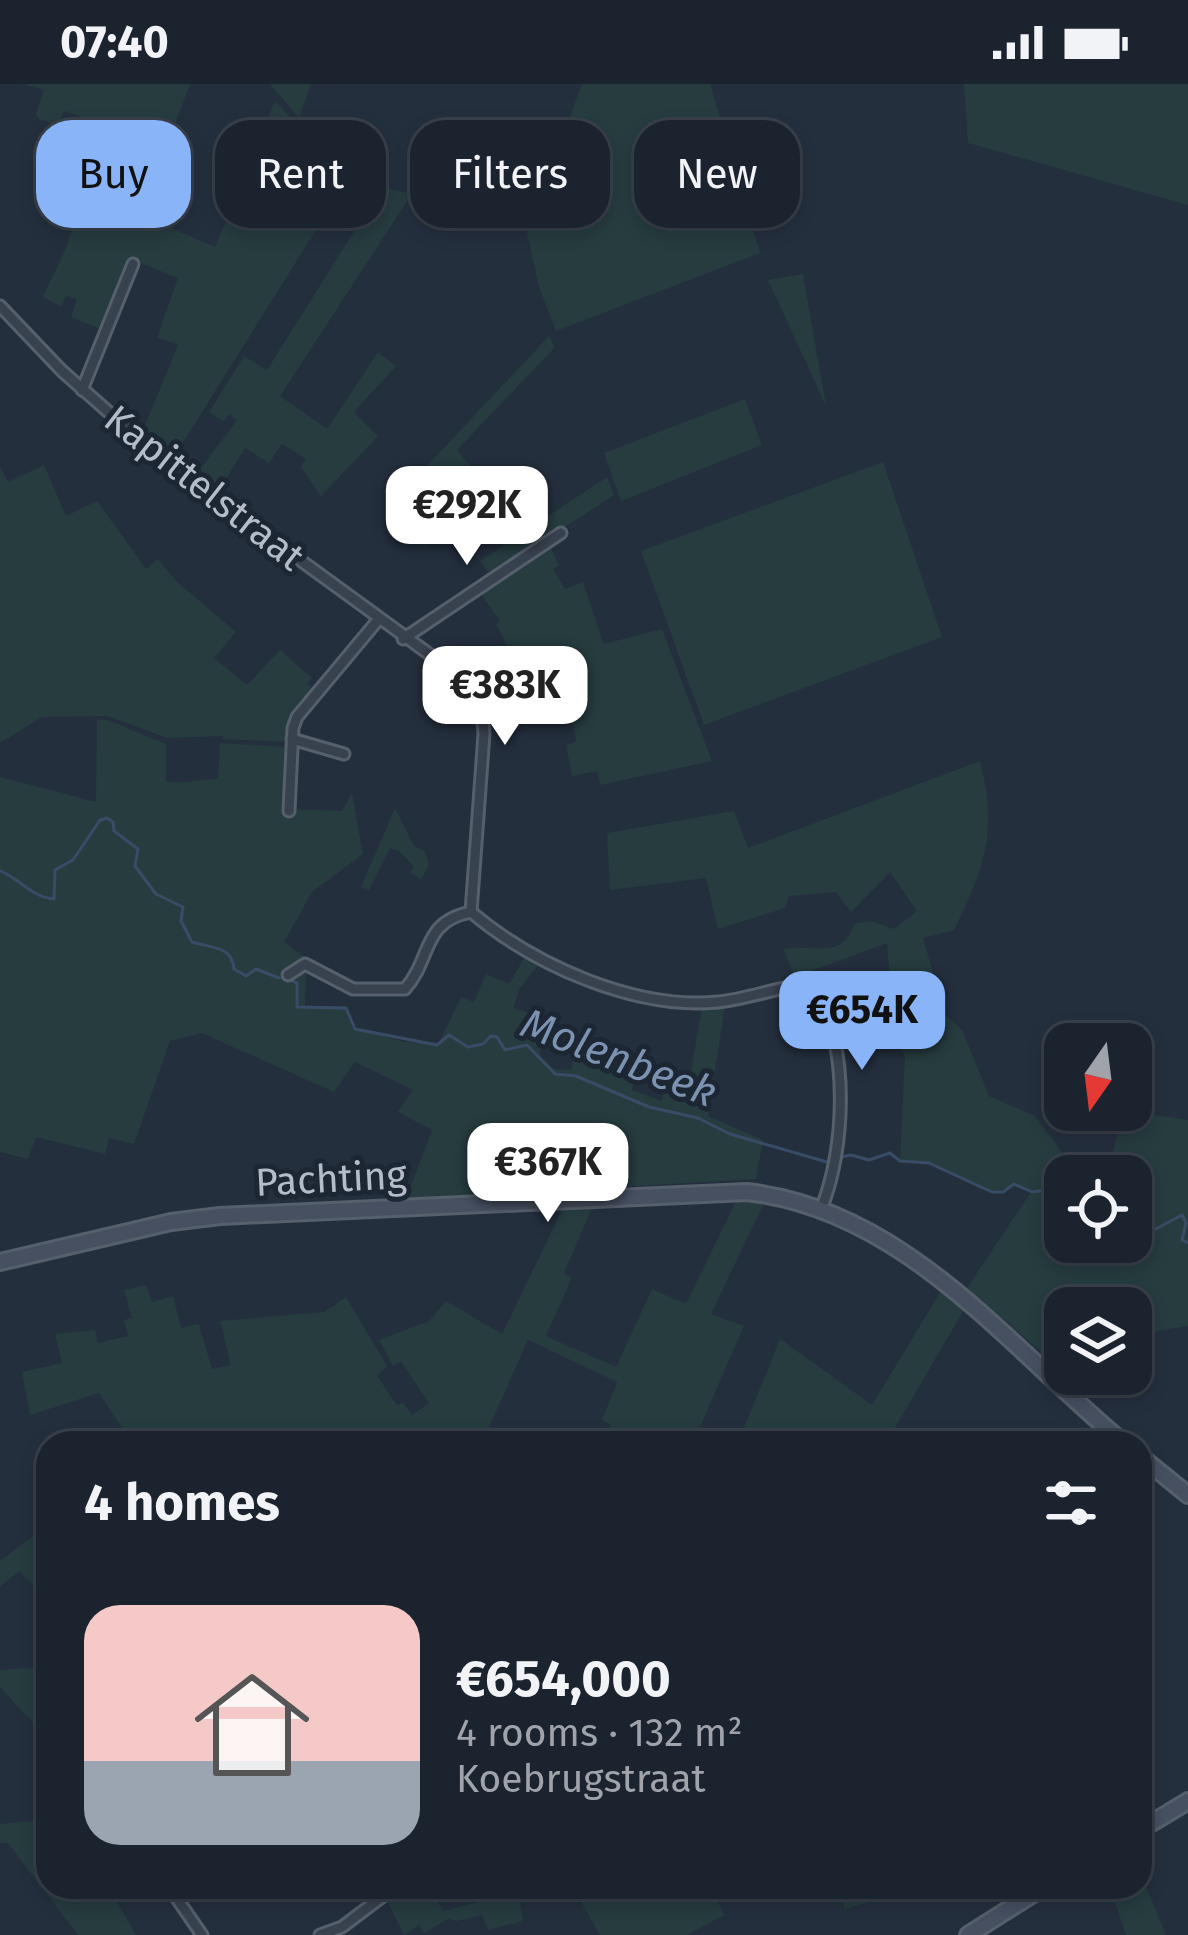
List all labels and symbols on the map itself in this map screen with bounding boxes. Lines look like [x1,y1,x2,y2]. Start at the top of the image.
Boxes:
street label: Kapittelstraat [95,396,314,581]
pin: €292K [383,466,551,568]
pin: €383K [421,646,589,748]
pin: €654K [778,971,946,1073]
water label: Molenbeek [514,998,723,1118]
north arrow [1044,1023,1152,1131]
pin: €367K [464,1123,632,1225]
street label: Pachting [254,1152,409,1206]

